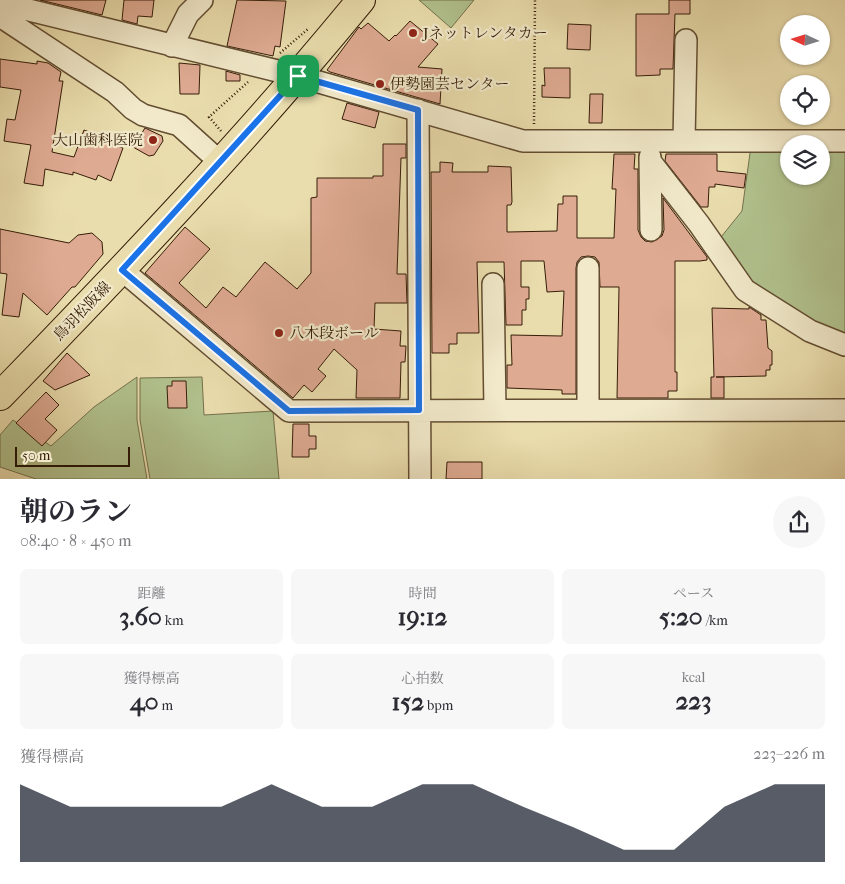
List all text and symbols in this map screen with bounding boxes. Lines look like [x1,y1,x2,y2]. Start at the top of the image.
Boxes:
north arrow [780,15,830,65]
map controls [780,15,830,185]
place label: Jネットレンタカー [422,24,548,42]
marker: Jネットレンタカー [407,27,419,39]
pin [277,55,319,97]
icon: arrive [284,62,312,90]
place label: 伊勢園芸センター [390,75,509,93]
button: locate [780,75,830,125]
marker: 伊勢園芸センター [374,78,386,90]
place label: 大山歯科医院 [53,131,143,149]
marker: 大山歯科医院 [147,134,159,146]
button: layers [780,135,830,185]
street label: 鳥羽松阪線 [49,278,115,344]
place label: 八木段ボール [289,324,379,342]
marker: 八木段ボール [273,327,285,339]
scale bar [15,444,130,467]
text: 50 m [22,447,50,464]
text: 朝のラン [20,495,132,528]
button: share [773,496,825,548]
text: 08:40 · 8 × 450 m [20,531,132,550]
text: 距離 [138,585,166,602]
text: 時間 [409,585,437,602]
text: ペース [673,585,714,602]
text: 3.60 [119,602,162,631]
text: 19:12 [398,602,447,631]
text: 5:20 [659,602,703,631]
text: km [162,612,184,629]
text: /km [703,612,728,629]
text: kcal [682,669,705,686]
text: 獲得標高 [124,670,180,687]
text: 心拍数 [402,670,444,687]
text: 223 [676,686,711,715]
text: 40 [130,687,158,716]
text: 152 [392,687,424,716]
text: m [158,697,173,714]
text: bpm [424,697,454,714]
text: 223–226 m [753,744,825,763]
text: 獲得標高 [20,747,84,766]

